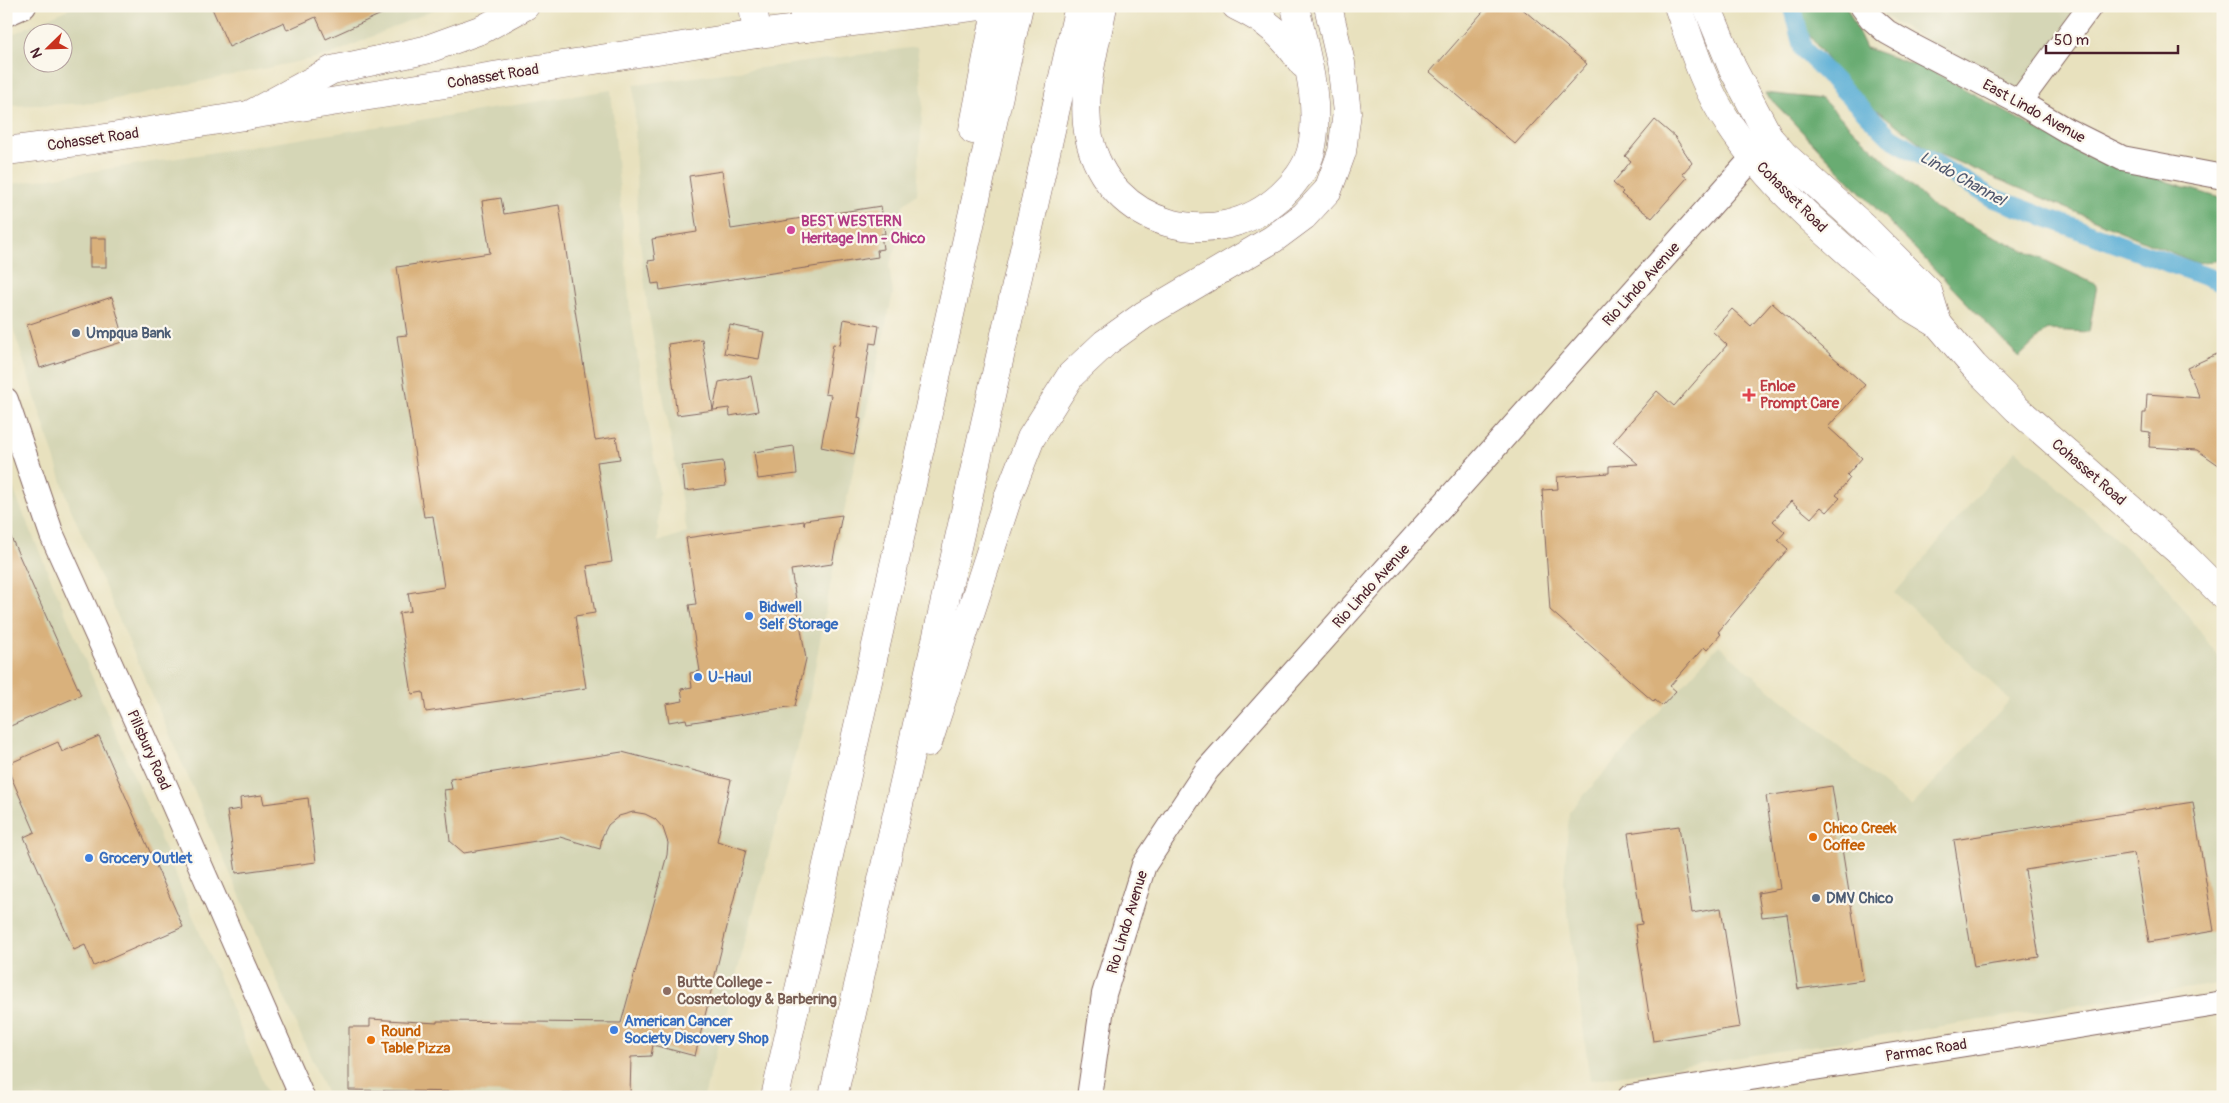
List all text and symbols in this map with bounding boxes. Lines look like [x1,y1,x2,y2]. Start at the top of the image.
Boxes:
north arrow [22,22,72,72]
scale bar [2046,22,2179,54]
text: 50 m [2054,31,2089,50]
text: N [27,45,46,61]
street label: Cohasset Road [446,60,540,93]
street label: East Lindo Avenue [1979,75,2089,148]
street label: Cohasset Road [46,124,140,155]
water label: Lindo Channel [1916,147,2011,212]
street label: Cohasset Road [1752,158,1831,237]
place label: BEST WESTERN Heritage Inn - Chico [801,212,925,248]
marker: BEST WESTERN Heritage Inn - Chico [785,224,797,236]
street label: Rio Lindo Avenue [1599,238,1685,330]
place label: Umpqua Bank [86,324,172,343]
marker: Umpqua Bank [70,327,82,339]
place label: Enloe Prompt Care [1760,377,1840,413]
marker: Enloe Prompt Care [1742,388,1756,402]
street label: Cohasset Road [2048,435,2130,510]
street label: Rio Lindo Avenue [1329,540,1415,632]
place label: Bidwell Self Storage [759,598,839,634]
marker: Bidwell Self Storage [743,610,755,622]
place label: U-Haul [708,668,752,687]
marker: U-Haul [692,671,704,683]
street label: Pillsbury Road [122,707,175,793]
place label: Chico Creek Coffee [1823,819,1897,855]
marker: Chico Creek Coffee [1807,831,1819,843]
place label: Grocery Outlet [99,849,193,868]
marker: Grocery Outlet [83,852,95,864]
street label: Rio Lindo Avenue [1103,868,1152,976]
place label: DMV Chico [1826,889,1893,908]
marker: DMV Chico [1810,892,1822,904]
place label: Butte College - Cosmetology & Barbering [677,973,837,1009]
marker: Butte College - Cosmetology & Barbering [661,985,673,997]
place label: American Cancer Society Discovery Shop [624,1012,769,1048]
place label: Round Table Pizza [380,1022,451,1058]
marker: American Cancer Society Discovery Shop [608,1024,620,1036]
marker: Round Table Pizza [365,1034,377,1046]
street label: Parmac Road [1884,1035,1968,1066]

